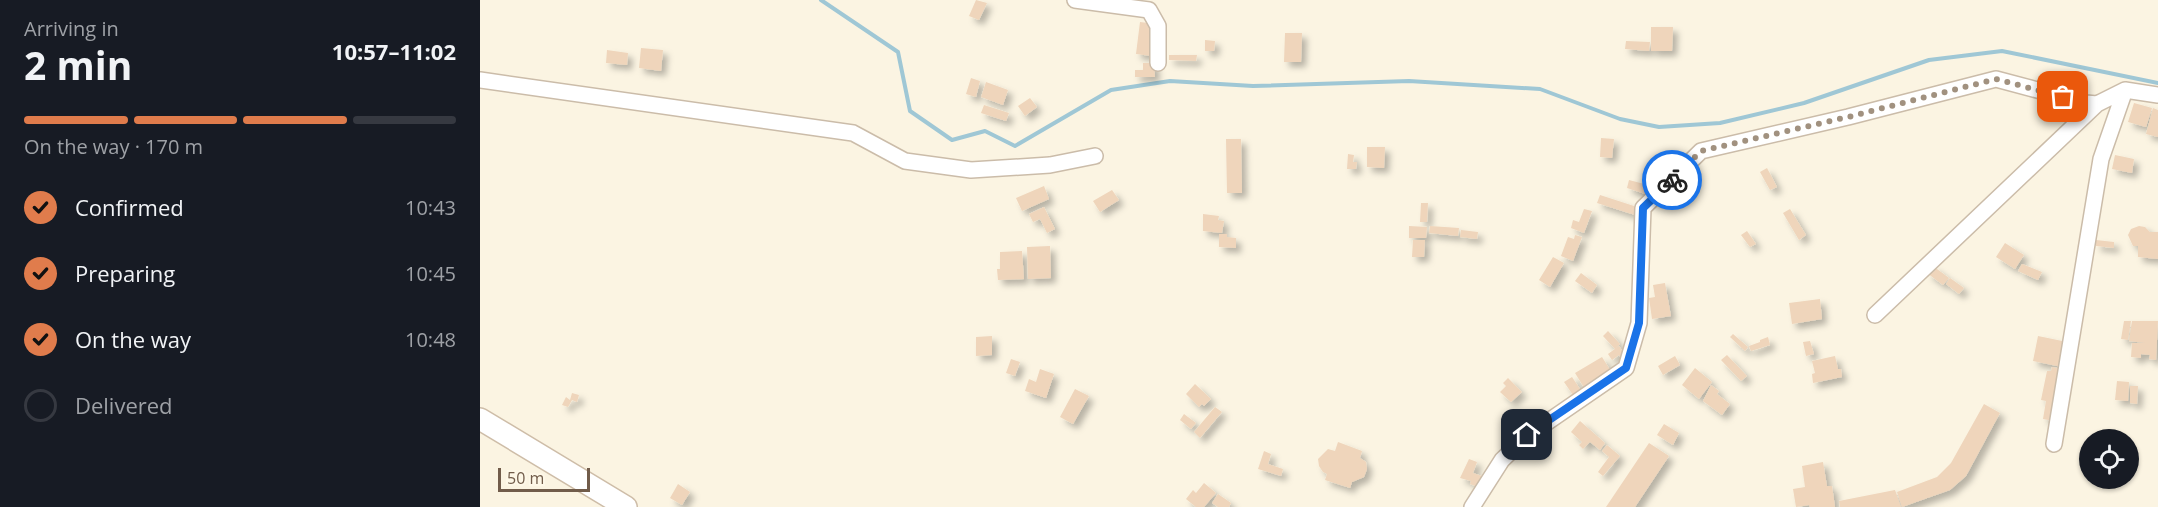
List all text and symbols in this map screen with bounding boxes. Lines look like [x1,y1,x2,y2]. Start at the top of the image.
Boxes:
text: Arriving in [24,15,119,42]
text: 10:57–11:02 [332,36,456,66]
text: 2 min [24,38,132,91]
pin [2037,71,2088,122]
icon: bag [2046,80,2079,113]
text: On the way · 170 m [24,133,203,160]
courier [1642,150,1702,210]
icon: bike [1656,164,1689,197]
icon: check [24,191,57,224]
text: Confirmed [75,192,184,222]
text: 10:43 [405,194,456,221]
icon: check [24,257,57,290]
text: Preparing [75,258,175,288]
text: 10:45 [405,260,456,287]
icon: check [24,323,57,356]
text: On the way [75,324,191,354]
text: 10:48 [405,326,456,353]
text: Delivered [75,390,173,420]
pin [1501,409,1552,460]
icon: home [1510,418,1543,451]
map controls [2079,429,2139,489]
button: locate [2079,429,2139,489]
scale bar [498,465,590,492]
text: 50 m [507,467,544,489]

